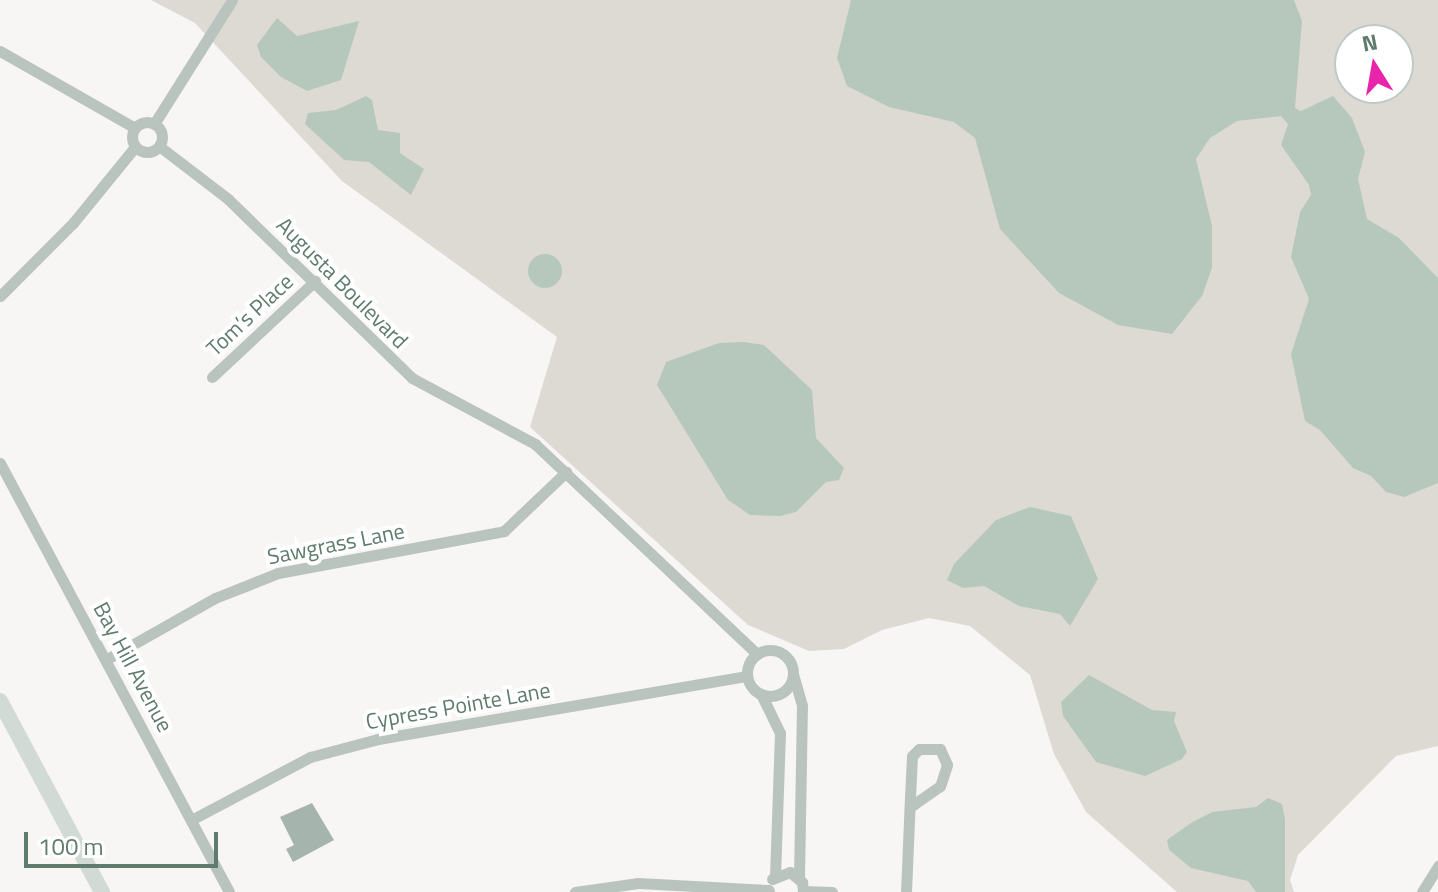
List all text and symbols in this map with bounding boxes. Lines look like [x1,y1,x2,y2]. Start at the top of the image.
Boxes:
north arrow [1334,24,1414,104]
text: N [1359,24,1381,61]
street label: Augusta Boulevard [271,212,413,354]
street label: Tom’s Place [201,268,299,362]
street label: Sawgrass Lane [265,518,407,570]
street label: Bay Hill Avenue [88,597,178,737]
street label: Cypress Pointe Lane [364,677,552,735]
scale bar [28,816,222,866]
text: 100 m [38,828,104,864]

